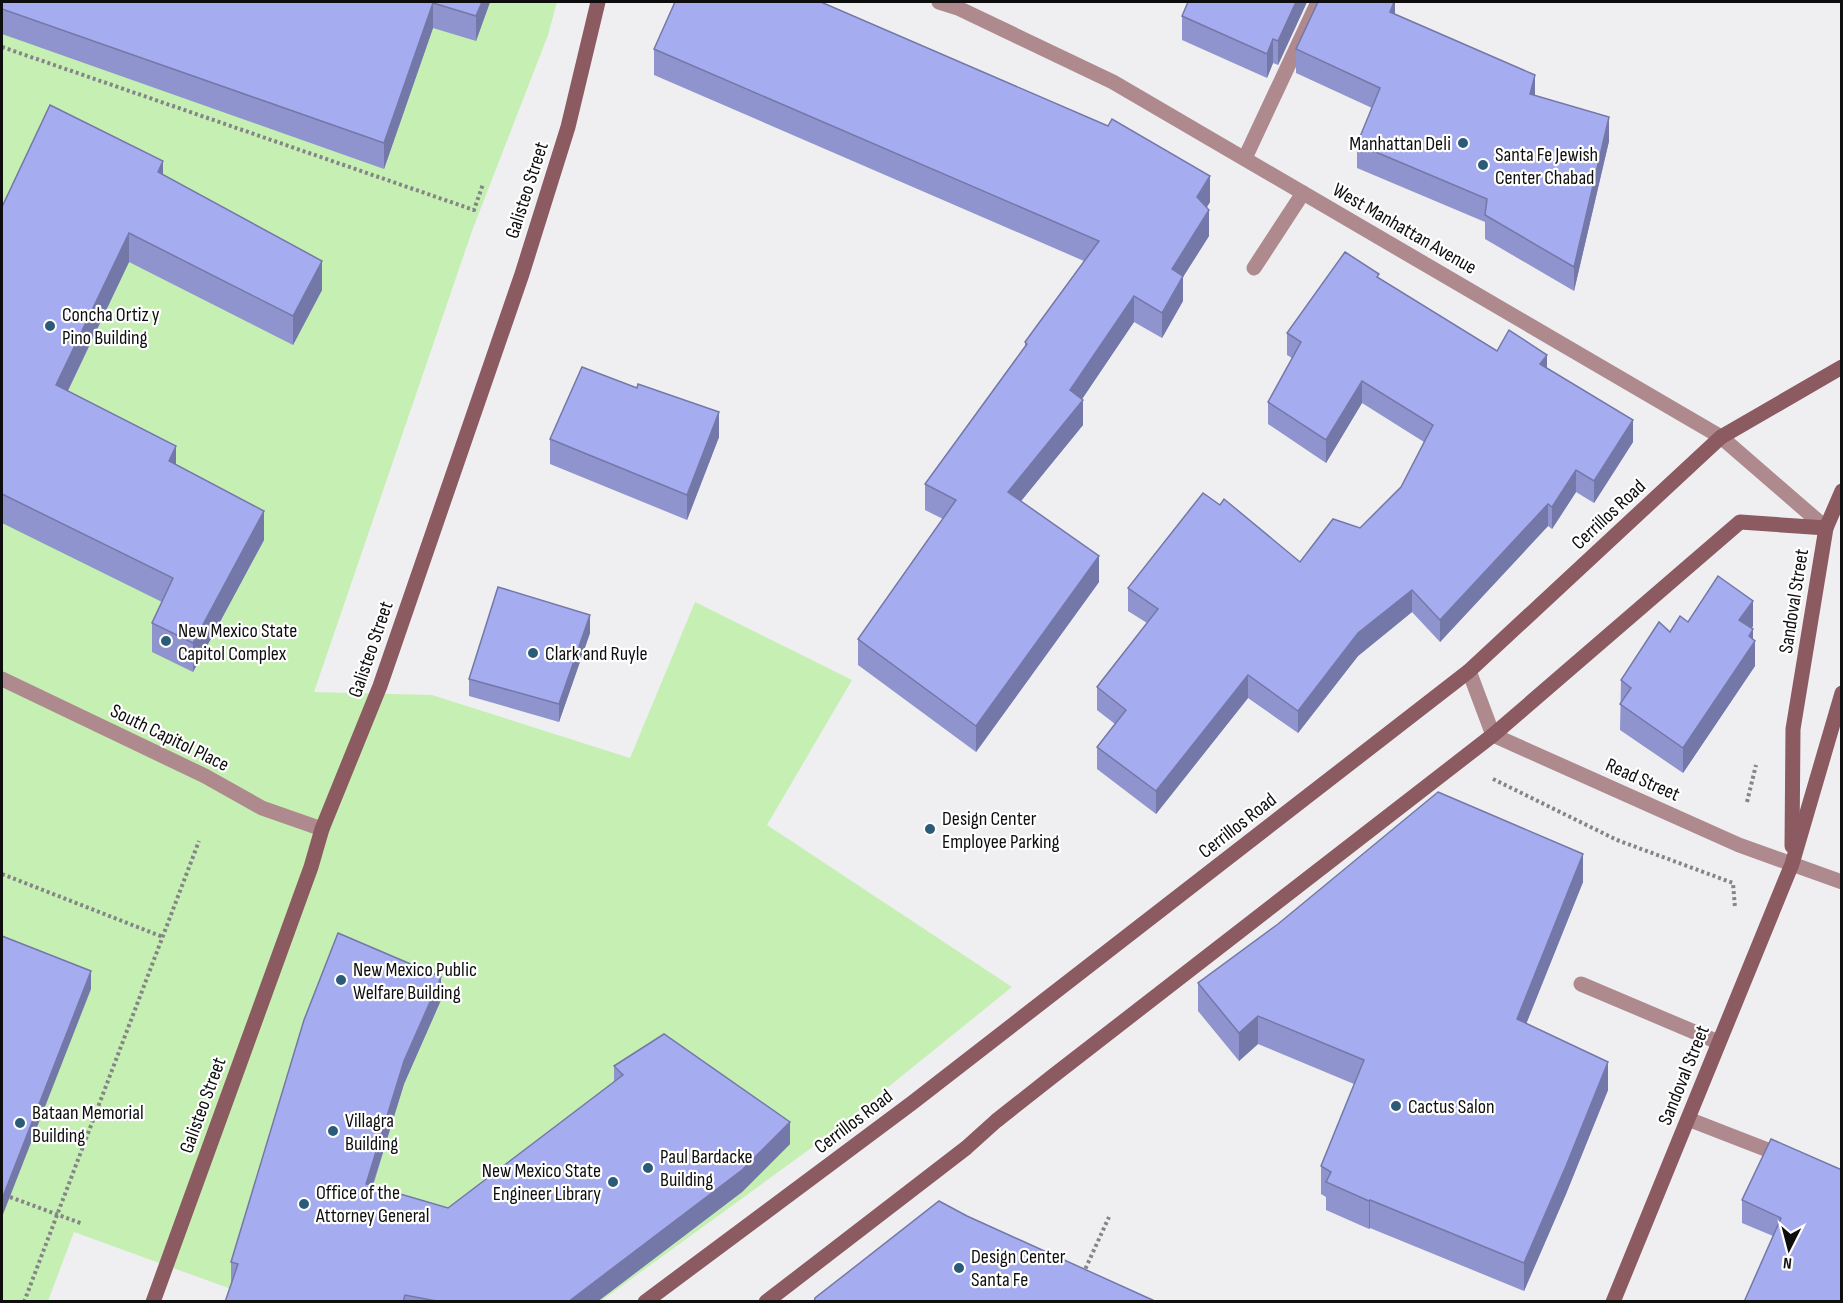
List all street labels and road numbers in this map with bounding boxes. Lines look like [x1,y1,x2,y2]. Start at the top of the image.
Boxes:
street label: Galisteo Street [500,139,554,242]
street label: West Manhattan Avenue [1328,178,1481,280]
street label: Cerrillos Road [1567,475,1651,555]
street label: Sandoval Street [1774,547,1814,655]
street label: Galisteo Street [343,598,399,701]
street label: South Capitol Place [106,699,233,777]
street label: Read Street [1602,753,1683,807]
street label: Cerrillos Road [1194,788,1281,864]
street label: Sandoval Street [1653,1022,1715,1129]
street label: Galisteo Street [175,1054,231,1157]
street label: Cerrillos Road [810,1084,898,1159]

